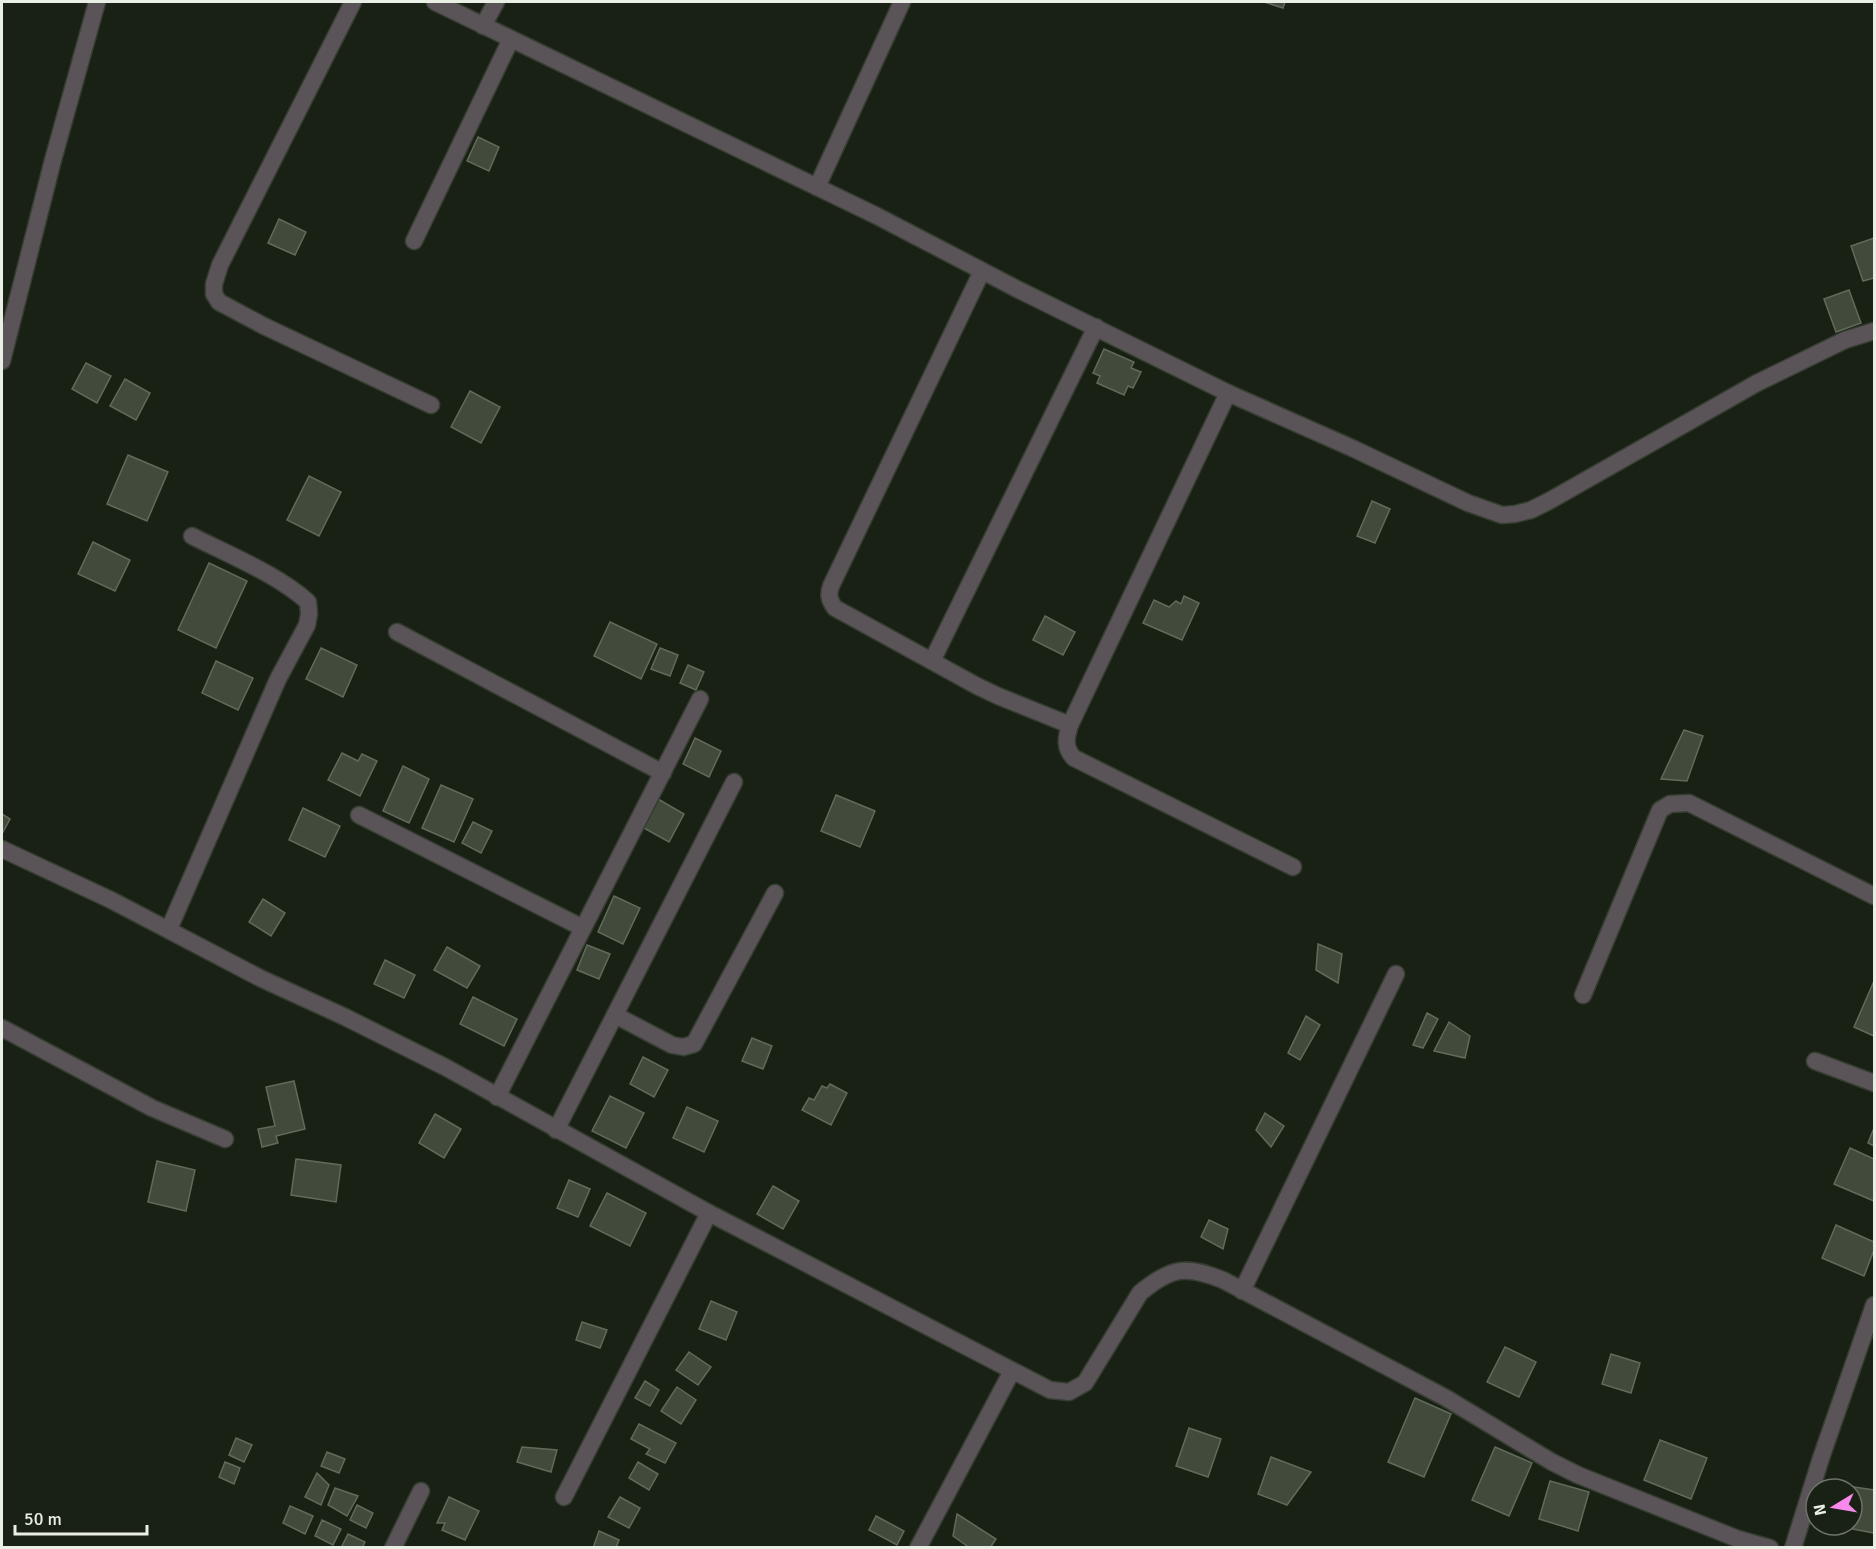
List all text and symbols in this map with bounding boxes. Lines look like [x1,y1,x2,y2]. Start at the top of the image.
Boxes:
north arrow [1804,1477,1864,1537]
scale bar [15,1498,147,1536]
text: N [1809,1502,1831,1517]
text: 50 m [24,1508,62,1530]

